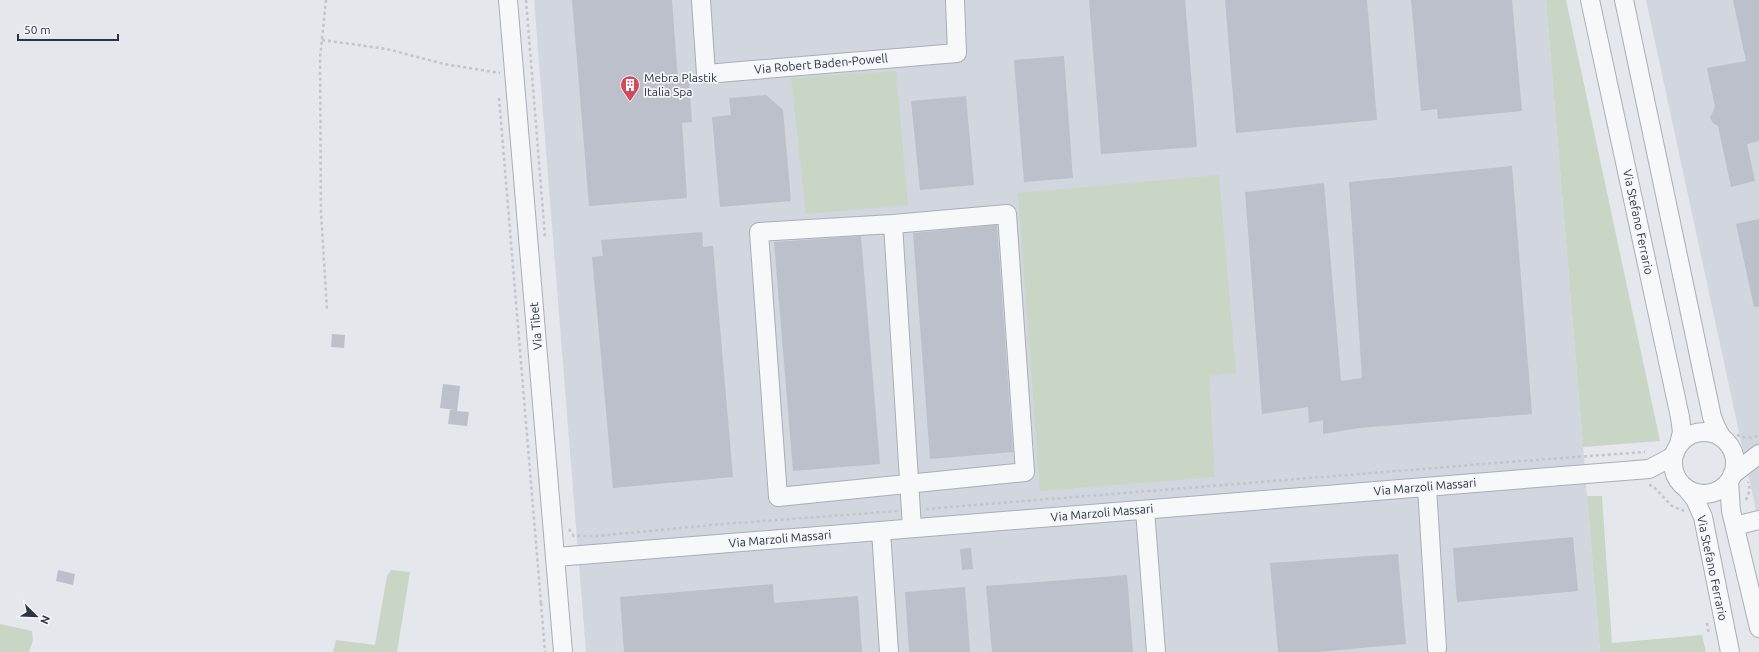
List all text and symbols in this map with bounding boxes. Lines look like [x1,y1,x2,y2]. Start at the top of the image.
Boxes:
scale bar [18,16,118,42]
text: 50 m [24,23,51,36]
street label: Via Robert Baden-Powell [754,51,888,76]
place label: Mebra Plastik Italia Spa [644,71,717,98]
building icon: Mebra Plastik Italia Spa [619,74,641,102]
street label: Via Stefano Ferrario [1621,168,1656,276]
street label: Via Tibet [527,301,544,351]
street label: Via Marzoli Massari [1373,476,1477,497]
street label: Via Marzoli Massari [1050,502,1154,523]
street label: Via Stefano Ferrario [1695,514,1730,622]
street label: Via Marzoli Massari [728,528,832,549]
north arrow [16,596,56,636]
text: N [38,614,52,626]

